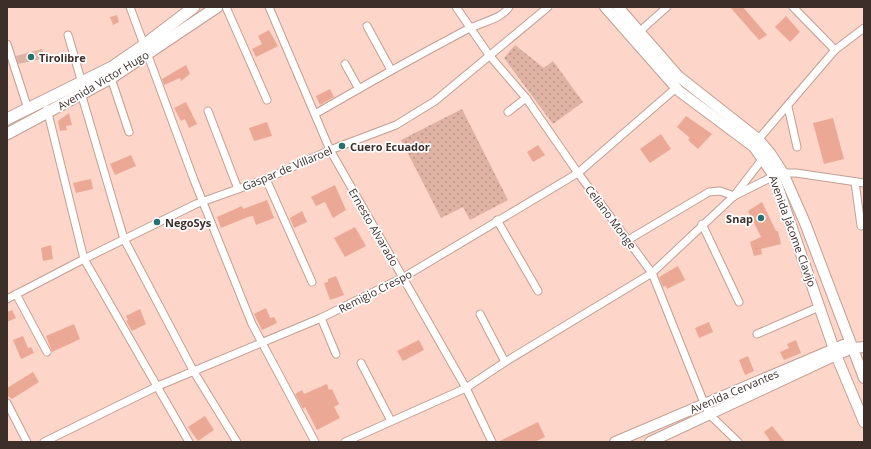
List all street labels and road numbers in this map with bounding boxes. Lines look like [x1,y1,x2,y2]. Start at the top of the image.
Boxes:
street label: Avenida Victor Hugo [55,47,152,113]
street label: Gaspar de Villaroel [240,142,334,194]
street label: Avenida Jácome Clavijo [766,173,820,289]
street label: Celiano Monge [582,182,640,252]
street label: Ernesto Alvarado [346,185,403,269]
street label: Remigio Crespo [336,266,415,316]
street label: Avenida Cervantes [687,366,781,416]

